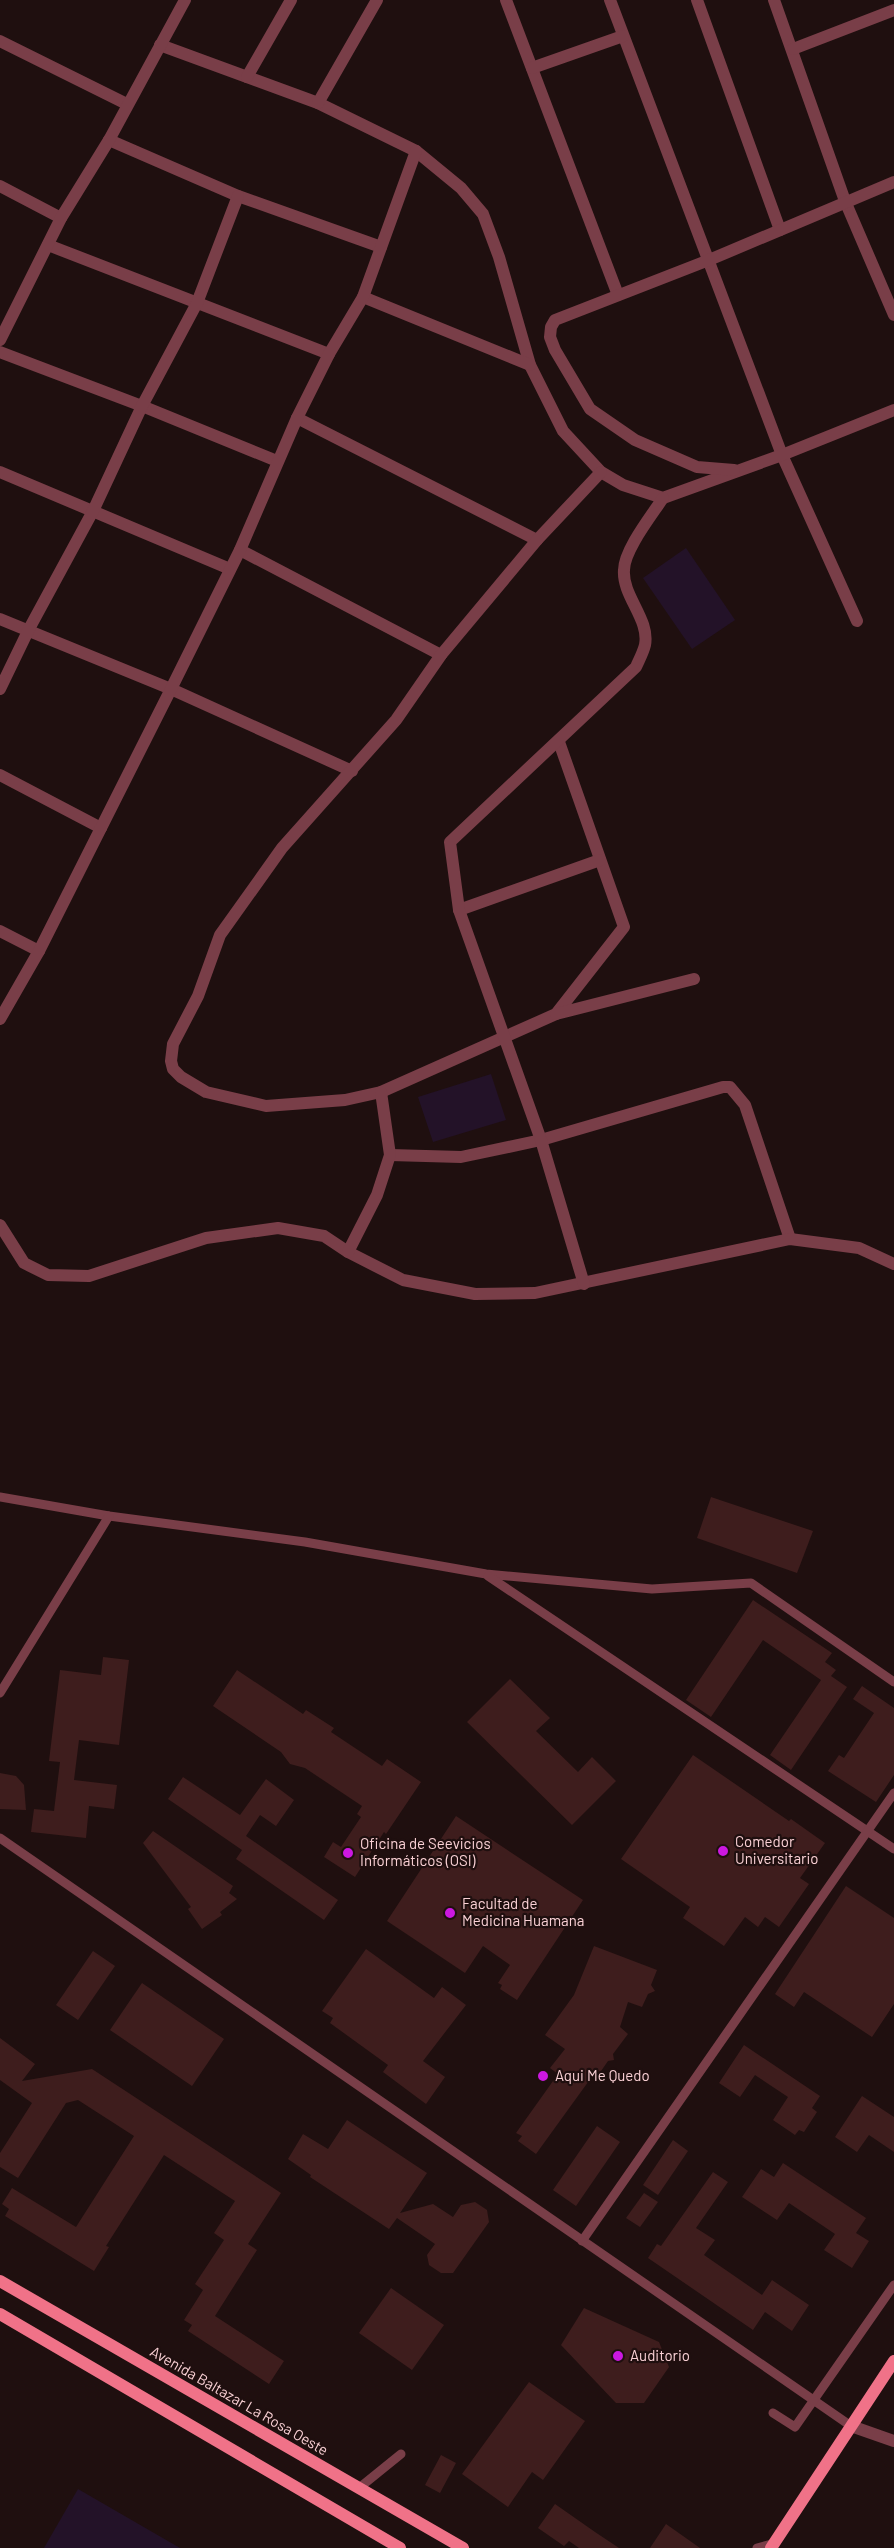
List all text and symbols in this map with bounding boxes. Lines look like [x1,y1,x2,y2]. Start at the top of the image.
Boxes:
place label: Comedor Universitario [735,1832,819,1867]
place label: Oficina de Seevicios Informáticos (OSI) [360,1834,491,1869]
marker: Comedor Universitario [716,1844,730,1858]
marker: Oficina de Seevicios Informáticos (OSI) [341,1846,355,1860]
place label: Facultad de Medicina Huamana [462,1894,584,1929]
marker: Facultad de Medicina Huamana [443,1906,457,1920]
place label: Aqui Me Quedo [555,2066,650,2084]
marker: Aqui Me Quedo [536,2069,550,2083]
street label: Avenida Baltazar La Rosa Oeste [147,2342,332,2459]
place label: Auditorio [630,2346,690,2364]
marker: Auditorio [611,2349,625,2363]

